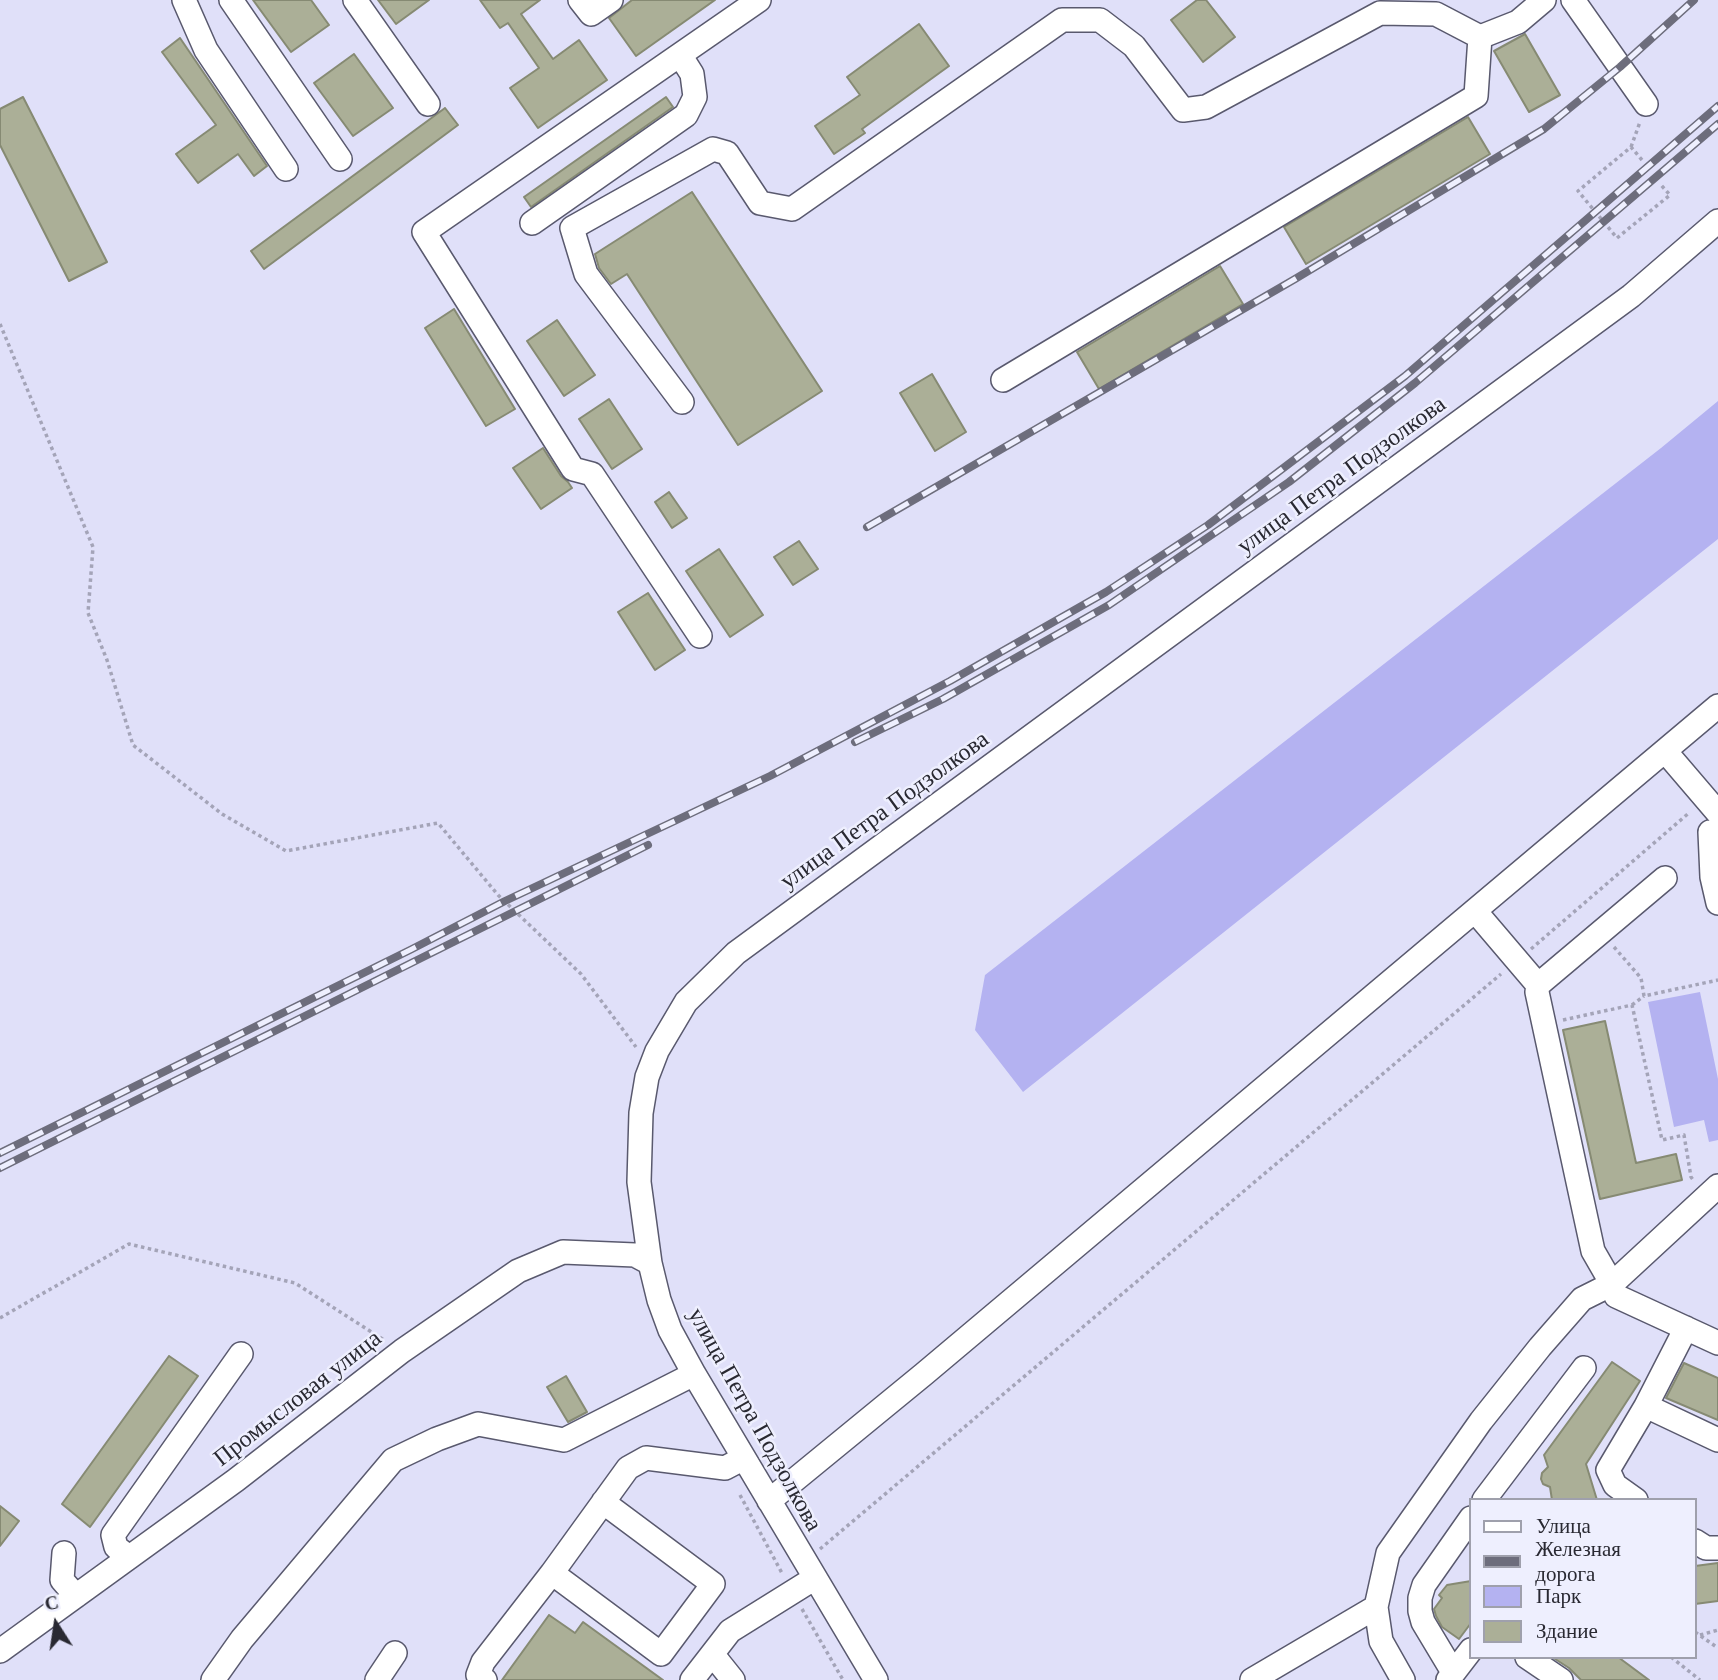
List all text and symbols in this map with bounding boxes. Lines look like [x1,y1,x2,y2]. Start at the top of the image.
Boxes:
street label: улица Петра Подзолкова [1232,391,1452,561]
street label: улица Петра Подзолкова [775,726,995,896]
street label: улица Петра Подзолкова [681,1303,827,1537]
street label: Промысловая улица [208,1325,388,1473]
legend [1470,1498,1697,1659]
text: Улица [1536,1514,1591,1538]
text: Железная дорога [1535,1537,1621,1586]
text: Парк [1536,1584,1581,1608]
north arrow [21,1589,91,1659]
text: С [43,1591,60,1615]
text: Здание [1536,1619,1598,1643]

